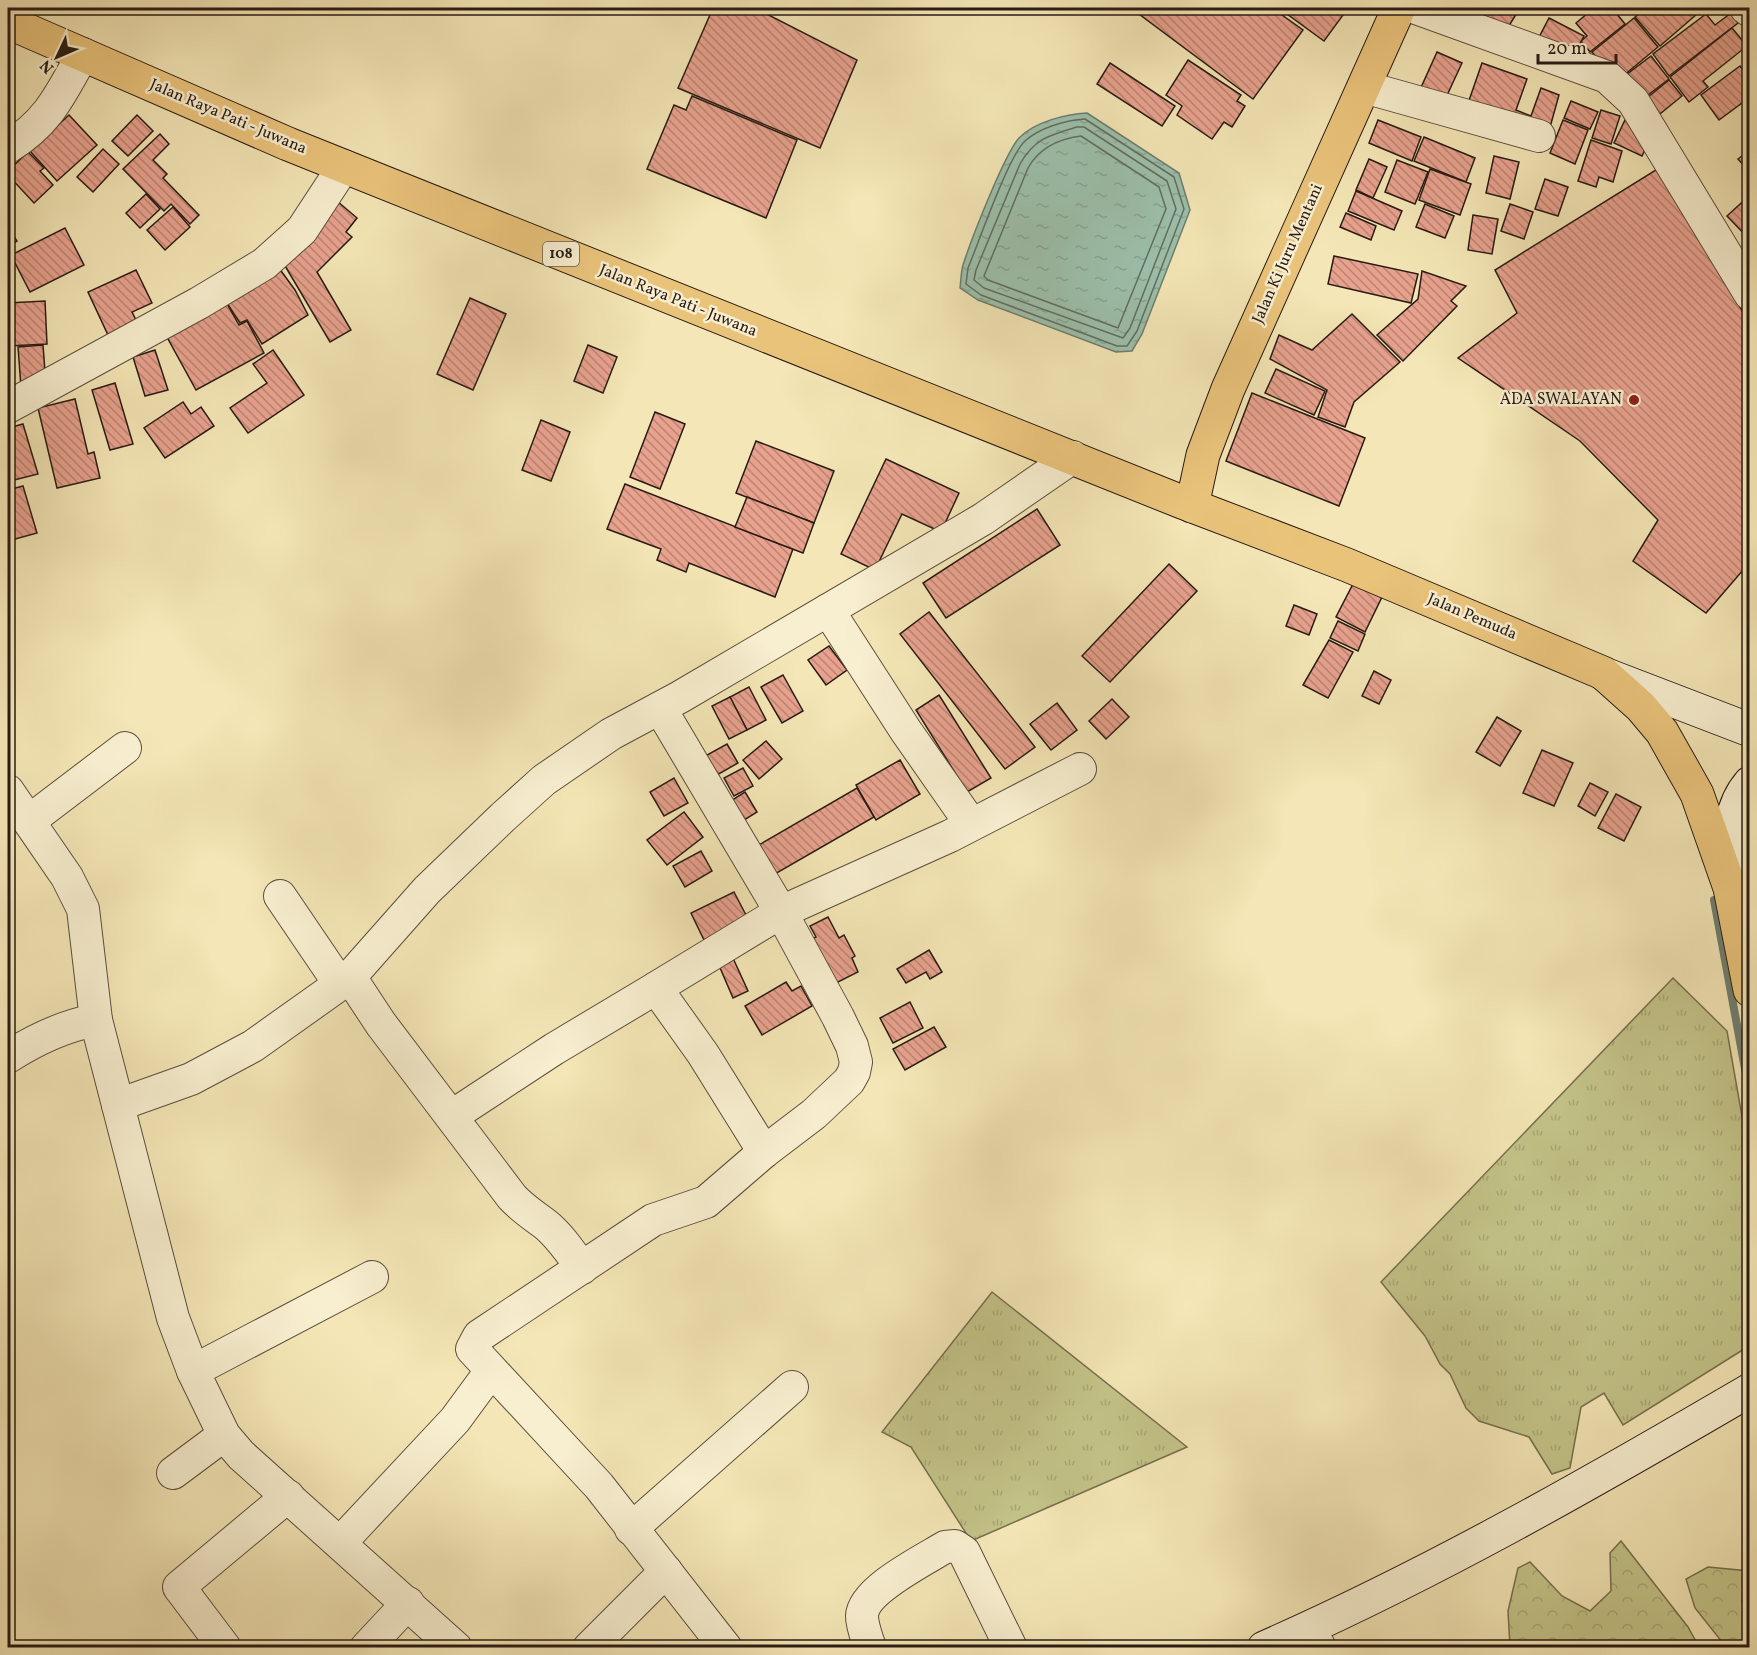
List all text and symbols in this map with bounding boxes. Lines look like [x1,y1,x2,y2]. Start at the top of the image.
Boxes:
north arrow [27,27,87,87]
scale bar [1538,27,1616,65]
text: 20 m [1547,37,1587,62]
text: N [35,54,60,78]
street label: Jalan Raya Pati - Juwana [146,74,310,160]
street label: Jalan Ki Juru Mentani [1247,181,1329,327]
road number: 108 [543,242,579,266]
street label: Jalan Raya Pati - Juwana [596,259,760,343]
place label: ADA SWALAYAN [1500,389,1622,411]
marker: ADA SWALAYAN [1627,393,1641,407]
street label: Jalan Pemuda [1424,588,1520,646]

